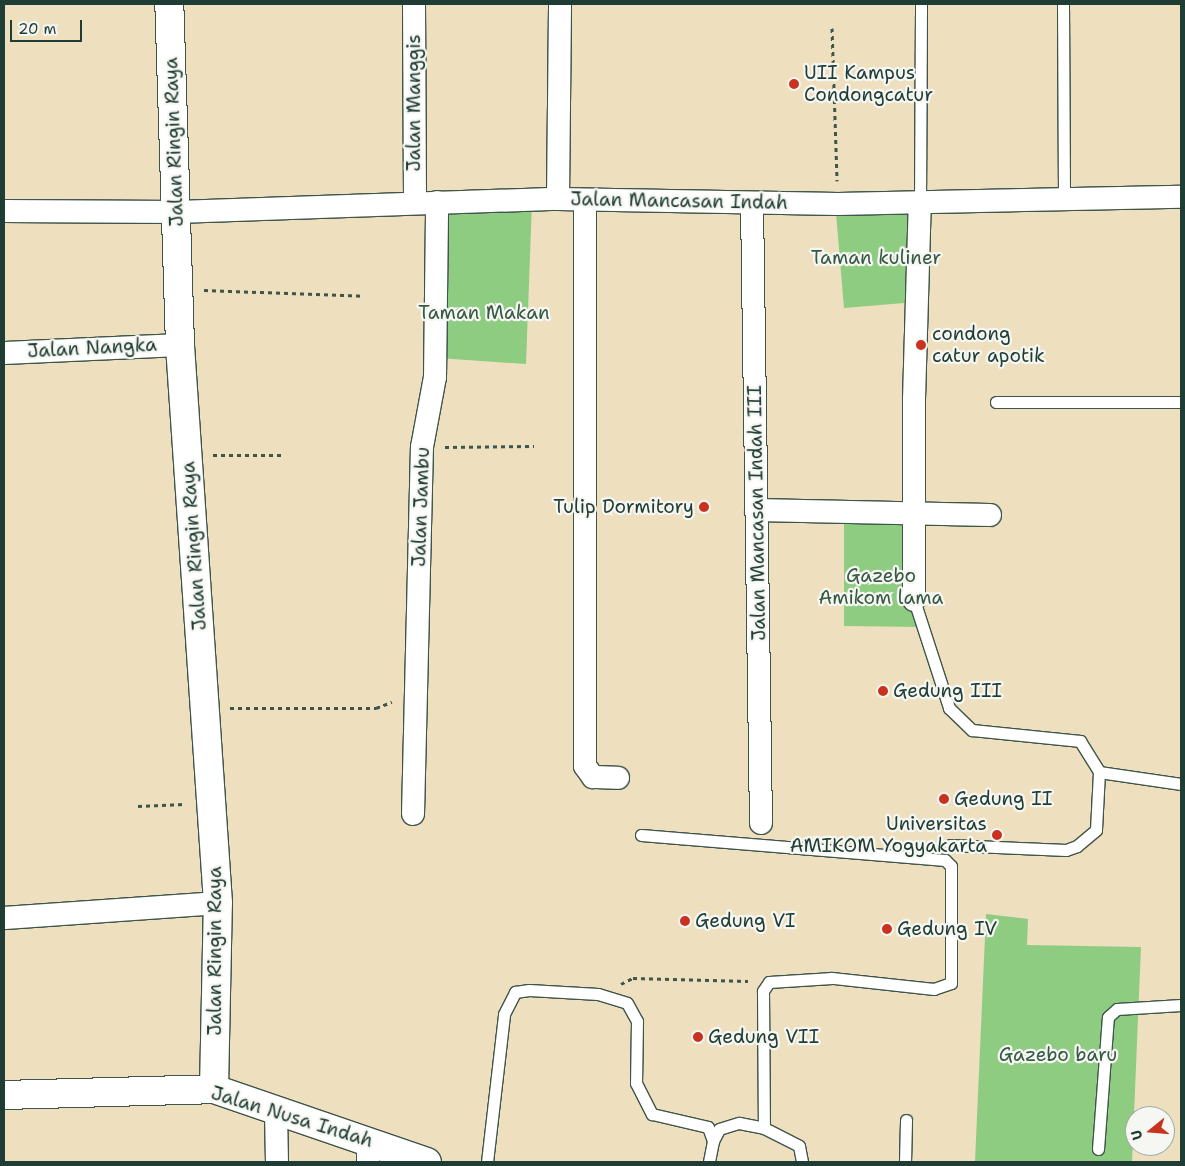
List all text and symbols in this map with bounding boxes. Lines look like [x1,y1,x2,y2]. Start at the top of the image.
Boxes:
scale bar [12,10,85,42]
text: 20 m [18,19,57,39]
street label: Jalan Manggis [403,34,425,172]
street label: Jalan Ringin Raya [160,57,188,227]
place label: UII Kampus Condongcatur [804,62,933,106]
marker: UII Kampus Condongcatur [788,78,800,90]
street label: Jalan Mancasan Indah [570,188,788,214]
park label: Taman kuliner [811,247,941,269]
park label: Taman Makan [418,302,550,324]
place label: condong catur apotik [932,323,1045,367]
street label: Jalan Nangka [27,333,157,363]
marker: condong catur apotik [914,338,928,352]
street label: Jalan Mancasan Indah III [743,385,771,641]
street label: Jalan Jambu [408,447,434,567]
street label: Jalan Ringin Raya [177,461,211,631]
place label: Tulip Dormitory [553,496,694,518]
marker: Tulip Dormitory [698,501,710,513]
park label: Gazebo Amikom lama [819,565,943,609]
place label: Gedung III [893,680,1002,702]
marker: Gedung III [877,685,889,697]
place label: Gedung II [954,788,1052,810]
marker: Gedung II [938,793,950,805]
place label: Universitas AMIKOM Yogyakarta [790,813,987,857]
marker: Universitas AMIKOM Yogyakarta [991,829,1003,841]
street label: Jalan Ringin Raya [204,866,226,1036]
place label: Gedung VI [695,910,795,932]
marker: Gedung VI [679,915,691,927]
place label: Gedung IV [897,918,997,940]
marker: Gedung IV [881,923,893,935]
place label: Gedung VII [708,1026,819,1048]
marker: Gedung VII [692,1031,704,1043]
park label: Gazebo baru [999,1044,1117,1066]
street label: Jalan Nusa Indah [208,1081,376,1153]
north arrow [1125,1106,1175,1156]
text: U [1127,1128,1147,1142]

